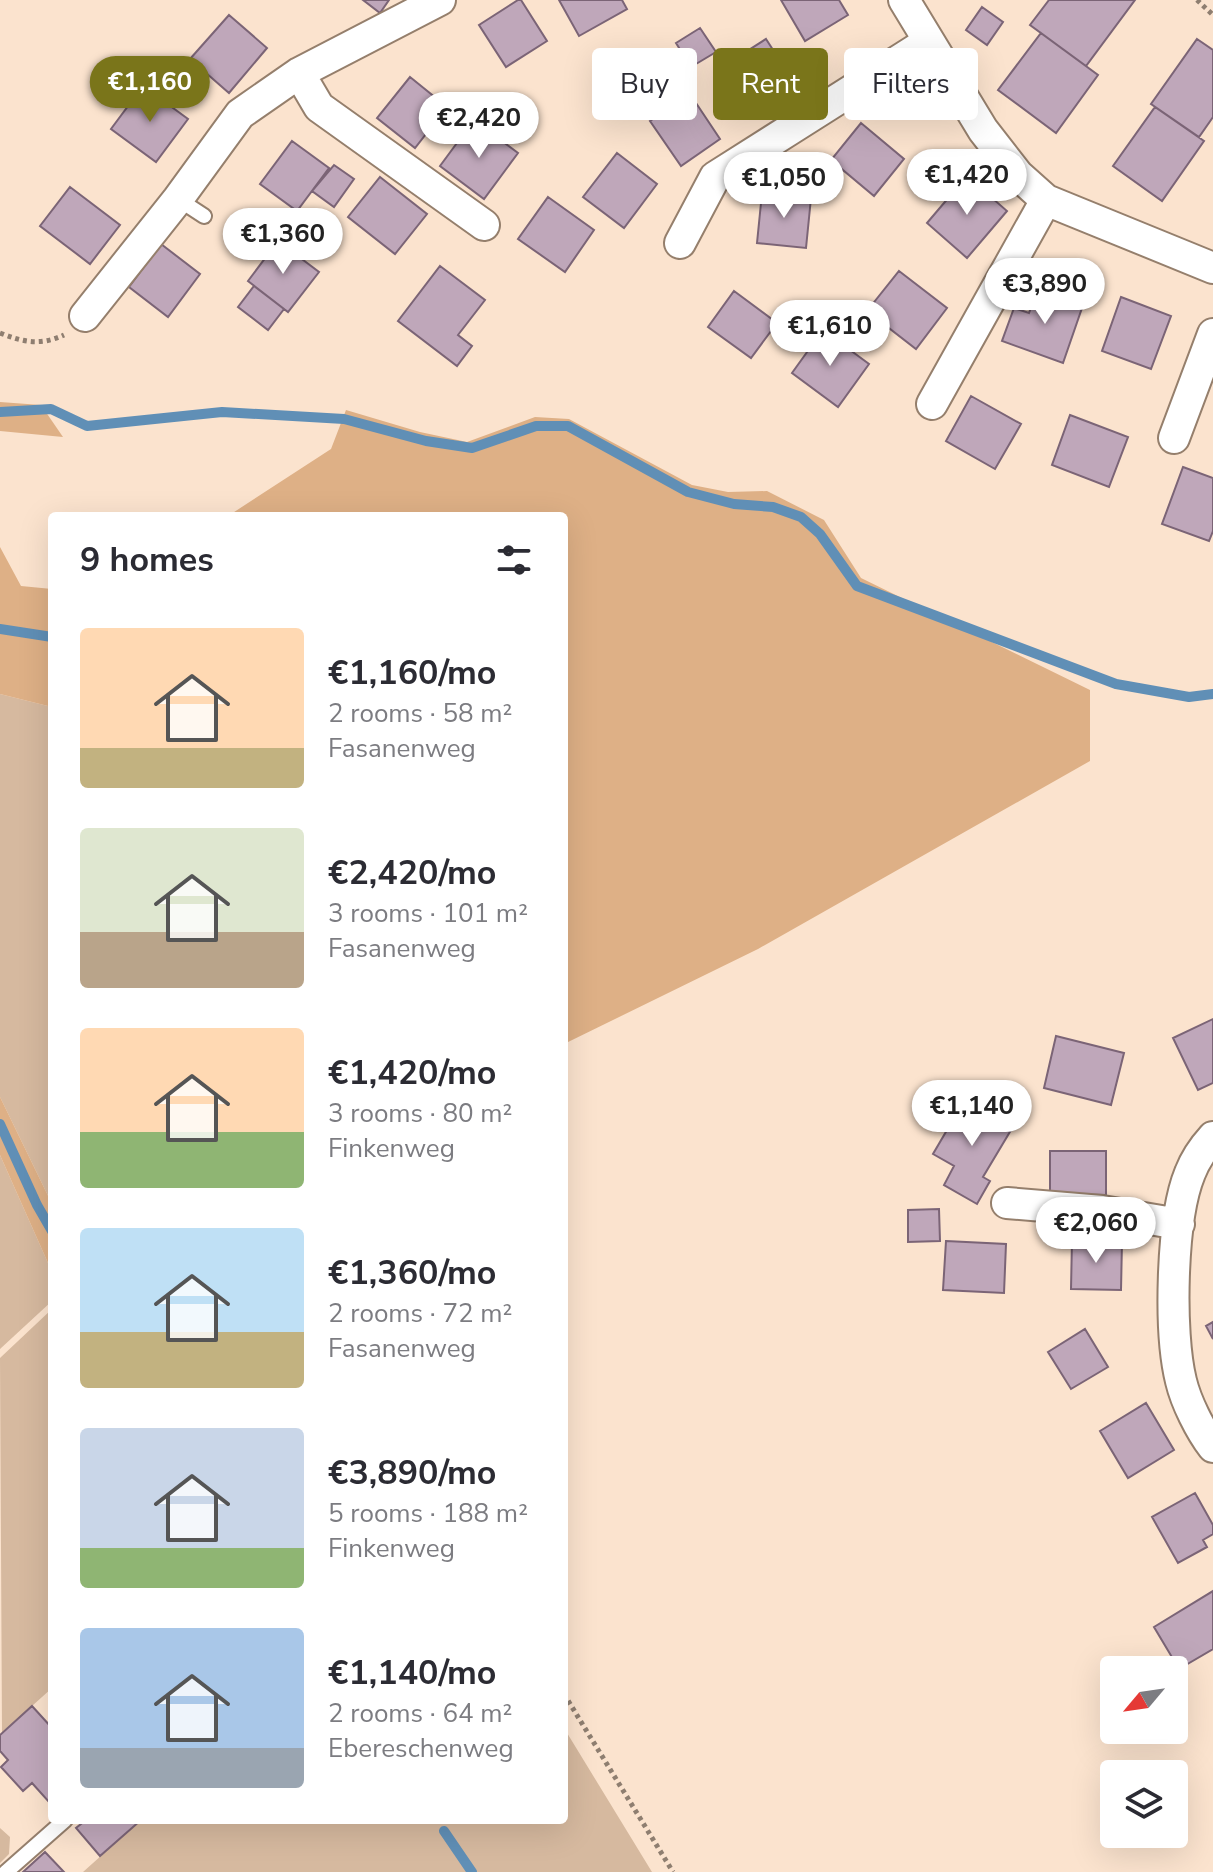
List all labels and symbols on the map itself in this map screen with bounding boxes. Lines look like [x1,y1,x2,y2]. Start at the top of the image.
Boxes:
pin: €1,160 [85,56,215,124]
pin: €2,420 [414,92,544,160]
pin: €1,420 [902,149,1032,217]
pin: €1,050 [719,152,849,220]
pin: €1,360 [218,208,348,276]
pin: €3,890 [980,258,1110,326]
pin: €1,610 [765,300,895,368]
pin: €1,140 [907,1080,1037,1148]
pin: €2,060 [1031,1197,1161,1265]
north arrow [1100,1656,1188,1744]

